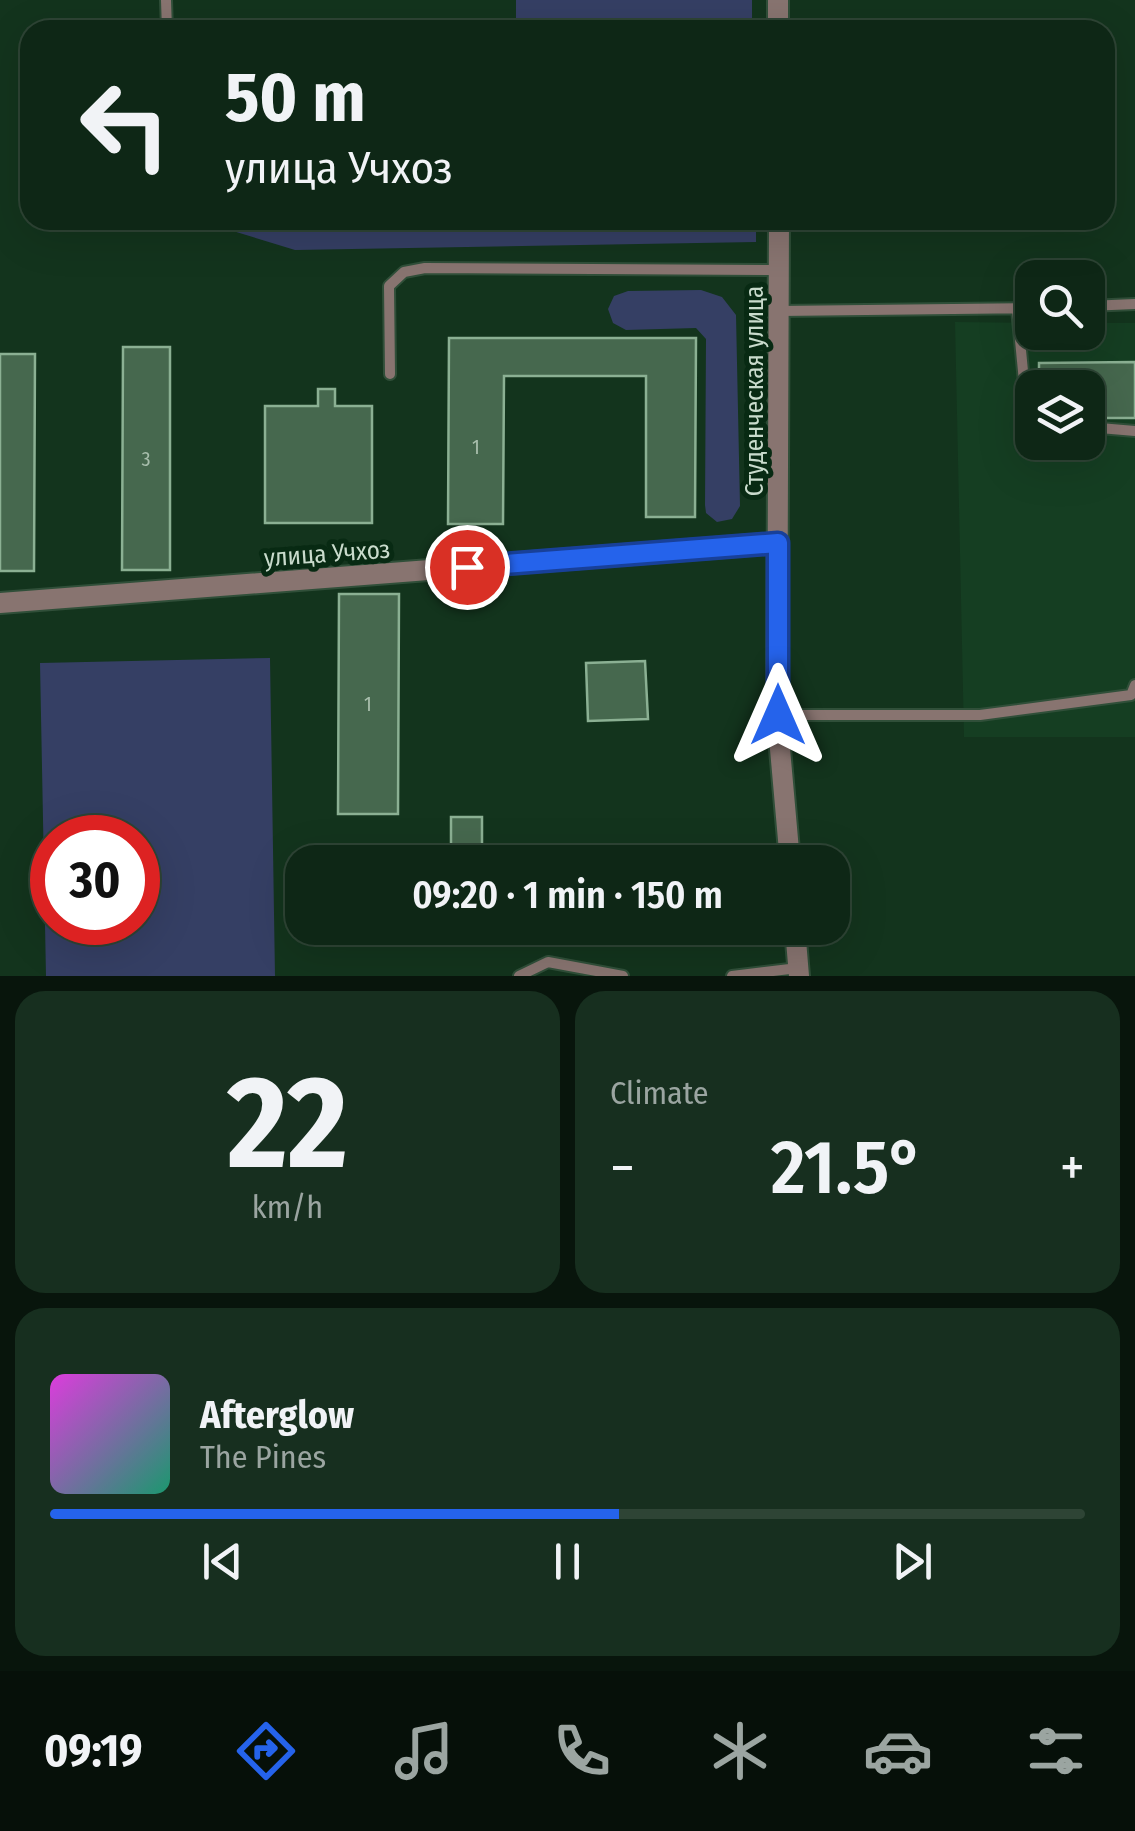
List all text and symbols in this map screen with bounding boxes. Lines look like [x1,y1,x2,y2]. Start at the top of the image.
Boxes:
text: 50 m [225,56,366,140]
icon: left [60,60,190,190]
text: улица Учхоз [225,141,453,195]
map controls [1015,260,1105,460]
button: search [1015,260,1105,350]
street label: Студенческая улица [740,286,770,496]
button: layers [1015,370,1105,460]
house number: 1 [472,435,480,459]
house number: 3 [141,447,151,471]
pin [425,525,510,610]
street label: улица Учхоз [263,535,391,573]
icon: arrive [440,540,495,595]
position arrow [726,663,830,767]
house number: 1 [364,692,372,716]
speed limit sign: 30 [30,815,160,945]
text: 09:20 · 1 min · 150 m [412,872,723,918]
text: 22 [227,1045,348,1201]
text: Climate [610,1074,709,1112]
text: 21.5° [771,1123,924,1213]
text: − [610,1135,635,1201]
text: + [1060,1135,1085,1201]
text: km/h [252,1188,323,1226]
text: Afterglow [200,1392,354,1438]
text: The Pines [200,1438,326,1476]
icon: previous [195,1534,250,1589]
icon: pause [540,1534,595,1589]
icon: next [885,1534,940,1589]
icon: directions [231,1716,301,1786]
icon: music [389,1716,459,1786]
icon: phone [547,1716,617,1786]
icon: climate [705,1716,775,1786]
icon: car [863,1716,933,1786]
icon: filters [1021,1716,1091,1786]
text: 09:19 [44,1724,143,1778]

